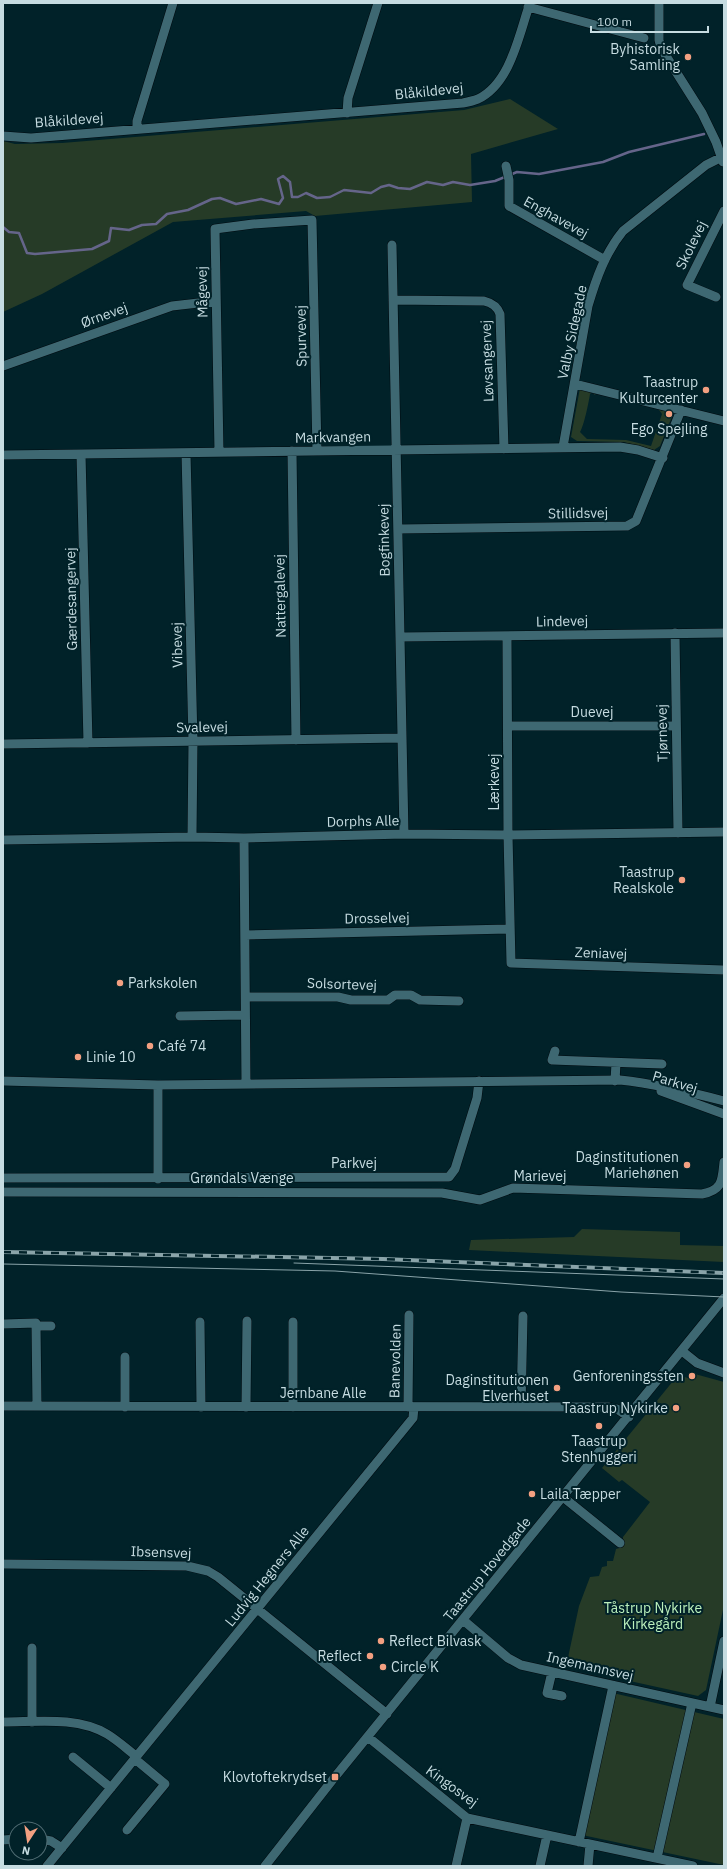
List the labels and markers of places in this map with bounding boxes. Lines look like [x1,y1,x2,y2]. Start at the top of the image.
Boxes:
place label: Byhistorisk Samling [610,40,681,74]
marker: Byhistorisk Samling [683,52,693,62]
place label: Taastrup Kulturcenter [619,373,698,407]
marker: Taastrup Kulturcenter [701,385,711,395]
marker: Ego Spejling [664,409,674,419]
place label: Ego Spejling [631,420,708,438]
place label: Taastrup Realskole [613,863,674,897]
marker: Taastrup Realskole [677,875,687,885]
place label: Parkskolen [128,974,197,992]
marker: Parkskolen [115,978,125,988]
place label: Café 74 [158,1037,206,1055]
marker: Café 74 [145,1041,155,1051]
place label: Linie 10 [86,1048,136,1066]
marker: Linie 10 [73,1052,83,1062]
place label: Daginstitutionen Mariehønen [575,1148,679,1182]
marker: Daginstitutionen Mariehønen [682,1160,692,1170]
place label: Genforeningssten [573,1367,684,1385]
place label: Daginstitutionen Elverhuset [445,1371,549,1405]
marker: Genforeningssten [687,1371,697,1381]
marker: Daginstitutionen Elverhuset [552,1383,562,1393]
place label: Taastrup Nykirke [562,1399,668,1417]
marker: Taastrup Nykirke [671,1403,681,1413]
marker: Taastrup Stenhuggeri [594,1421,604,1431]
place label: Taastrup Stenhuggeri [561,1432,637,1466]
place label: Laila Tæpper [540,1485,621,1503]
marker: Laila Tæpper [527,1489,537,1499]
place label: Reflect Bilvask [389,1632,482,1650]
marker: Reflect Bilvask [376,1636,386,1646]
place label: Reflect [318,1647,362,1665]
marker: Reflect [365,1651,375,1661]
place label: Circle K [391,1658,439,1676]
marker: Circle K [378,1662,388,1672]
place label: Klovtoftekrydset [223,1768,327,1786]
marker: Klovtoftekrydset [330,1772,340,1782]

